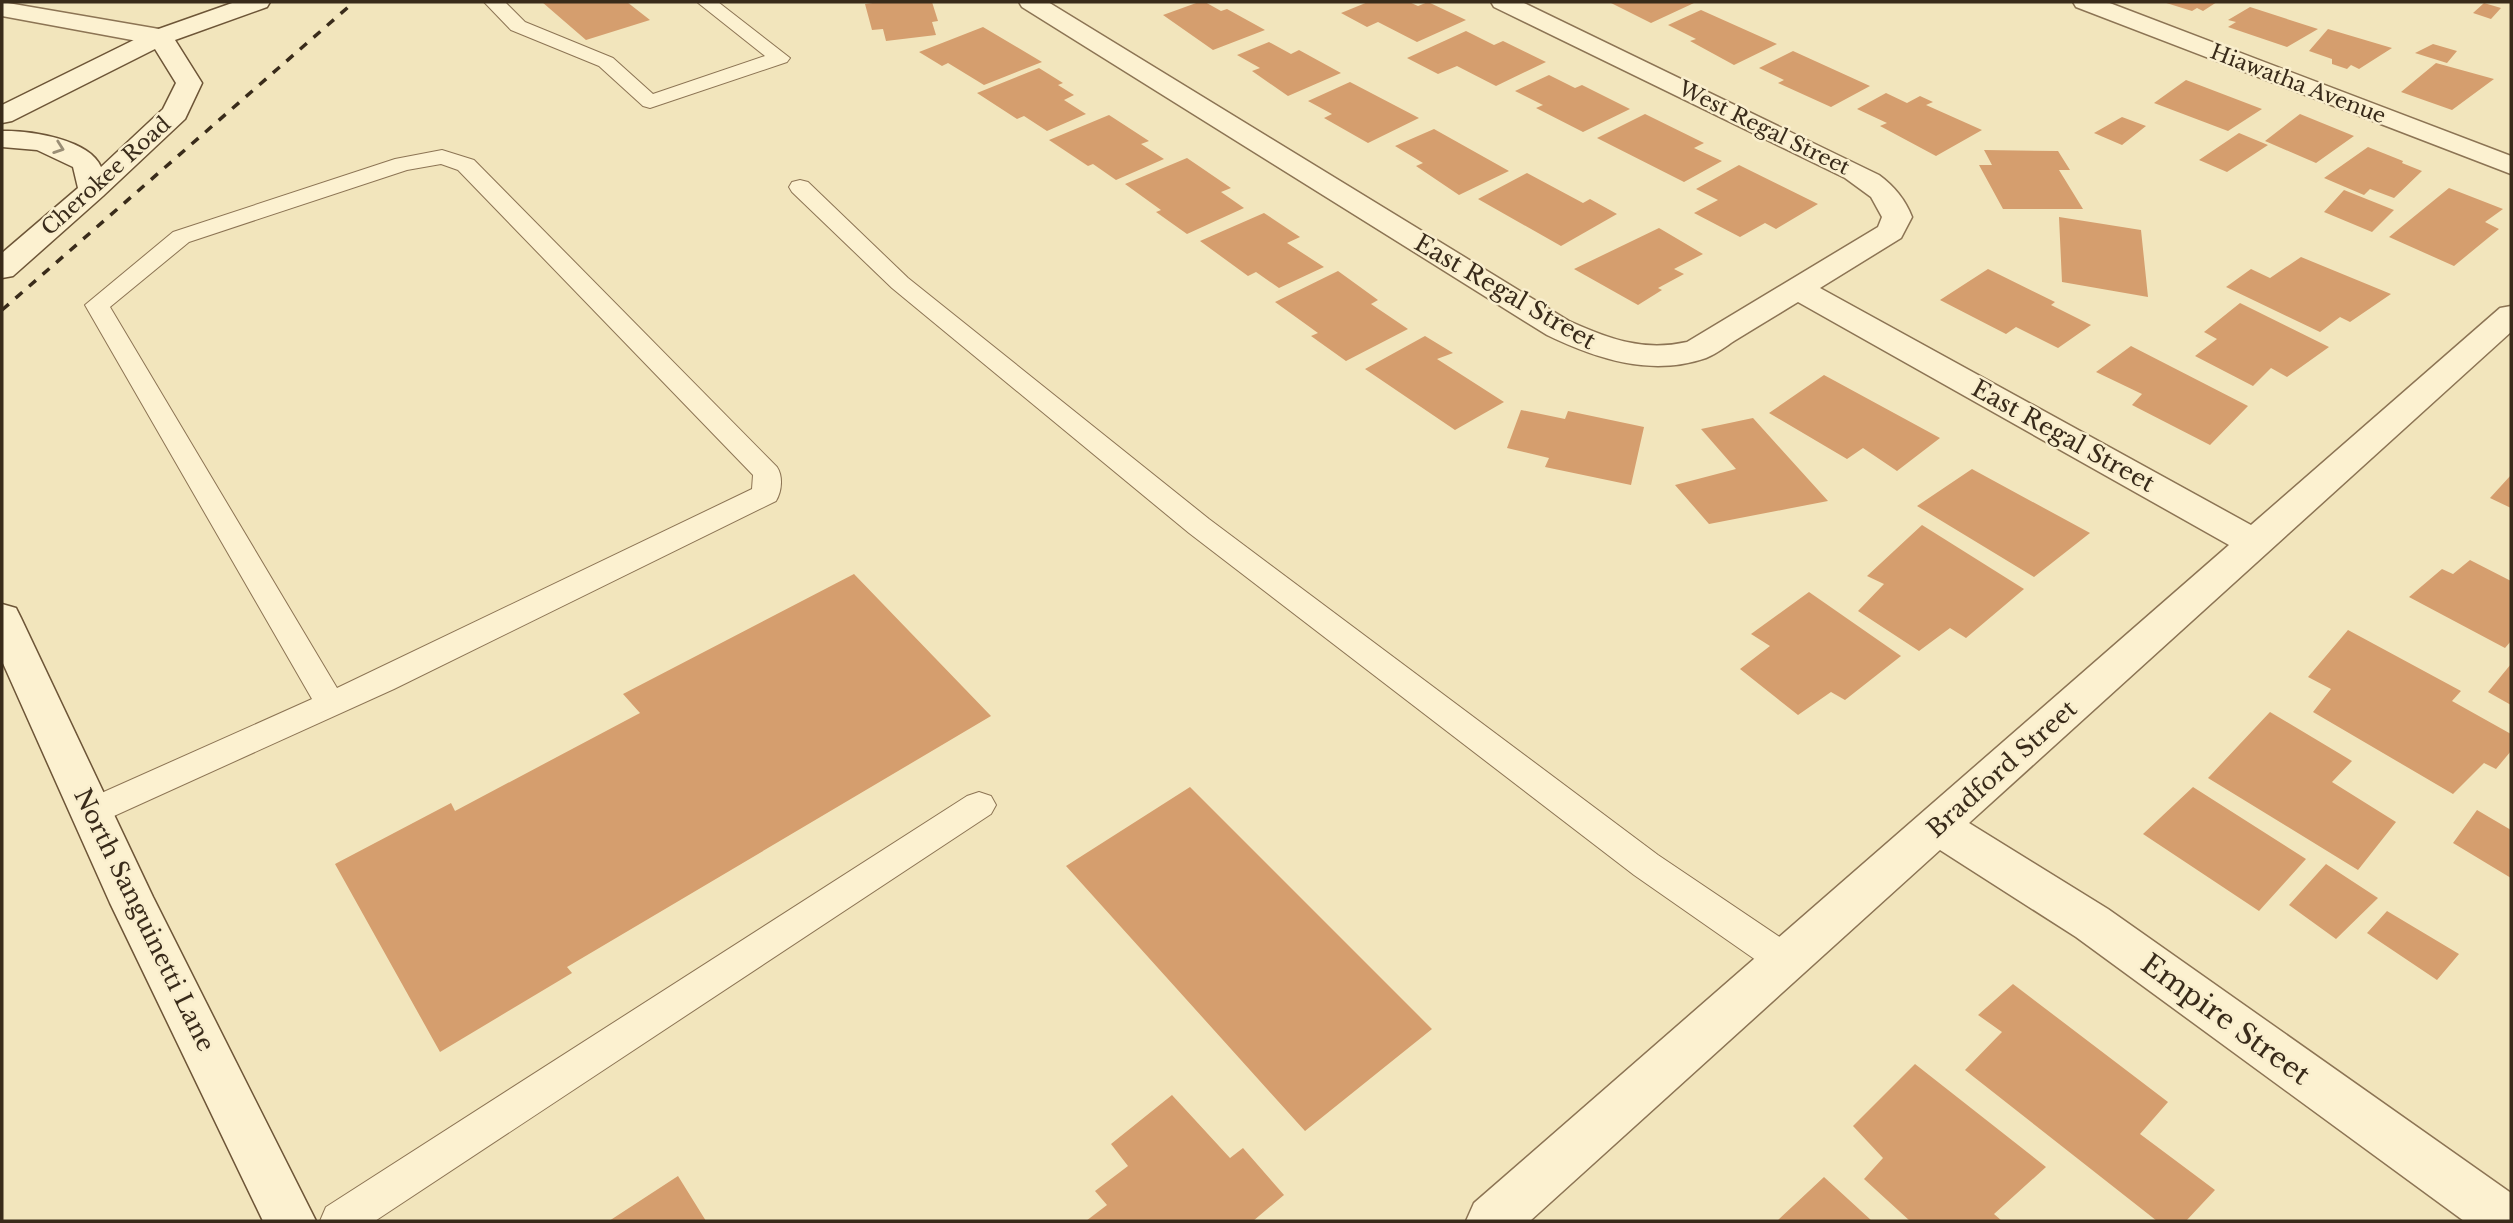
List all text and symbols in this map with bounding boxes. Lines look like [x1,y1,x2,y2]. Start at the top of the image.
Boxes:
street label: Hiawatha Avenue [2206,39,2390,129]
street label: West Regal Street [1673,75,1854,181]
street label: Cherokee Road [36,111,176,241]
one-way arrow [53,140,65,154]
street label: East Regal Street [1409,228,1601,355]
street label: East Regal Street [1967,373,2160,498]
street label: Bradford Street [1921,694,2082,843]
street label: North Sanguinetti Lane [68,784,221,1056]
street label: Empire Street [2134,946,2317,1093]

